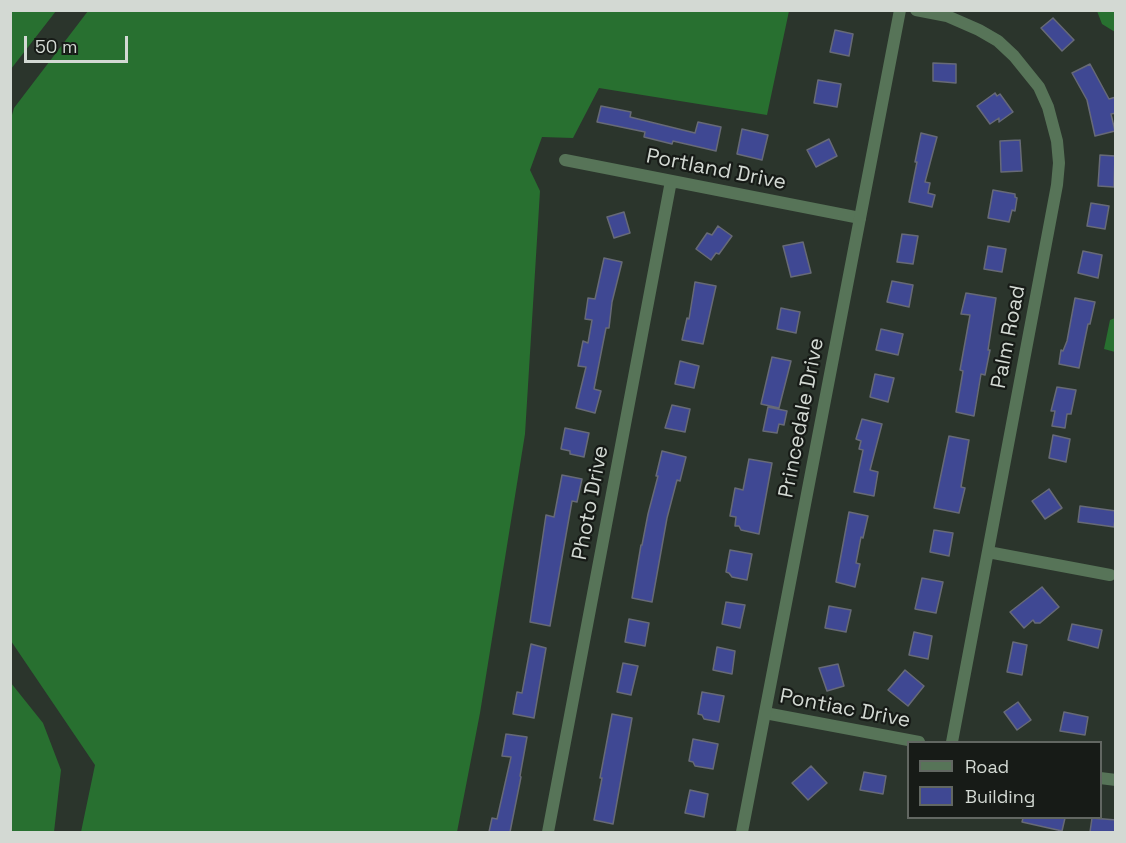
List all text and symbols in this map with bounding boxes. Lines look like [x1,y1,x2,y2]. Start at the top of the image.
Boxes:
scale bar [27,24,130,62]
text: 50 m [35,35,77,58]
street label: Portland Drive [644,144,788,196]
street label: Palm Road [987,283,1031,391]
street label: Princedale Drive [774,336,830,500]
street label: Photo Drive [568,444,614,562]
street label: Pontiac Drive [777,684,913,734]
legend [907,741,1102,819]
text: Road [965,755,1009,778]
text: Building [965,785,1035,808]

